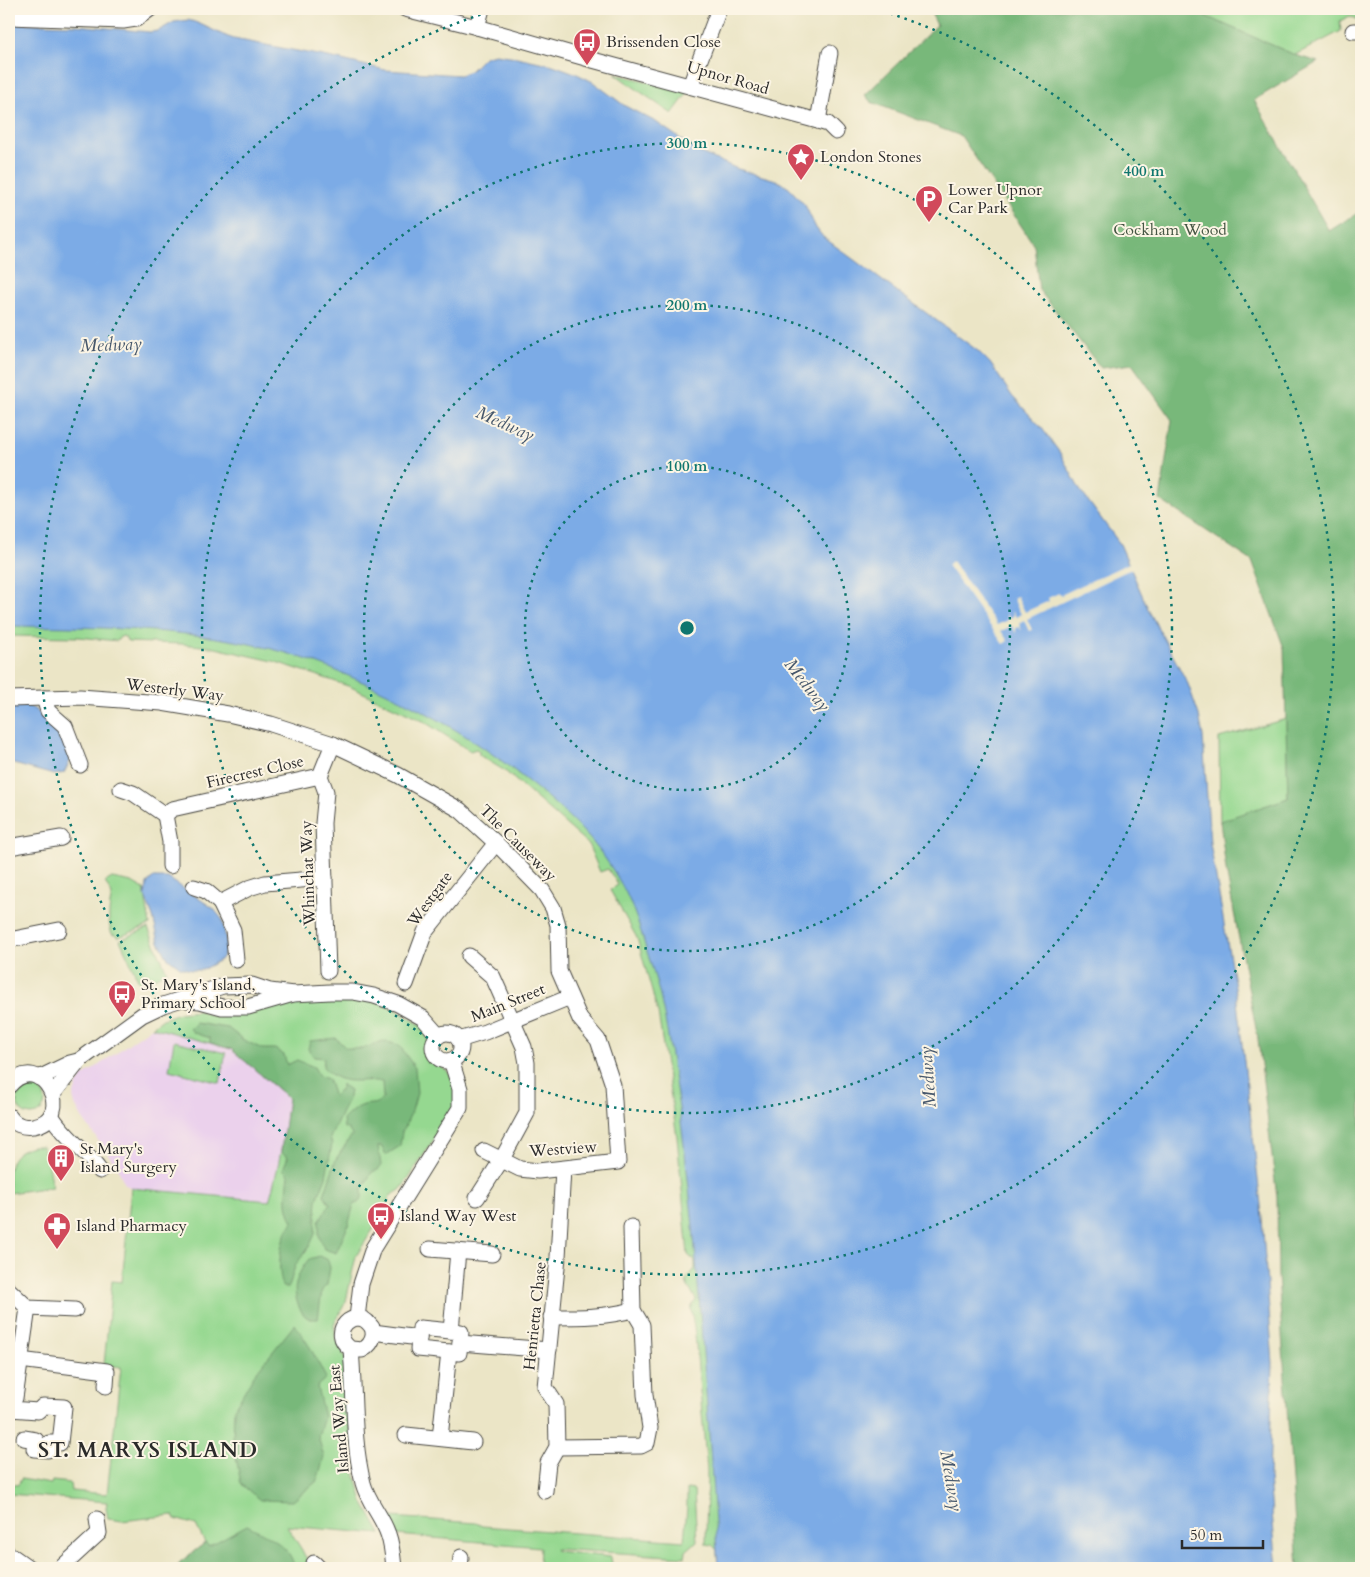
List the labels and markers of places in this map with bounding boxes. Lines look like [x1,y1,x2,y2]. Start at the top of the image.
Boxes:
bus stop icon: Brissenden Close [572,27,602,66]
place label: Brissenden Close [606,31,721,53]
place icon: London Stones [786,142,816,181]
place label: London Stones [820,146,921,168]
place label: Lower Upnor Car Park [948,179,1042,219]
parking icon: Lower Upnor Car Park [914,184,944,223]
centre of rings [678,619,696,637]
place label: St. Mary's Island, Primary School [141,974,255,1014]
bus stop icon: St. Mary's Island, Primary School [107,979,137,1018]
place label: St Mary's Island Surgery [80,1138,177,1178]
building icon: St Mary's Island Surgery [46,1143,76,1182]
bus stop icon: Island Way West [366,1201,396,1240]
place label: Island Way West [400,1205,516,1227]
pharmacy icon: Island Pharmacy [42,1211,72,1250]
place label: Island Pharmacy [76,1215,187,1237]

